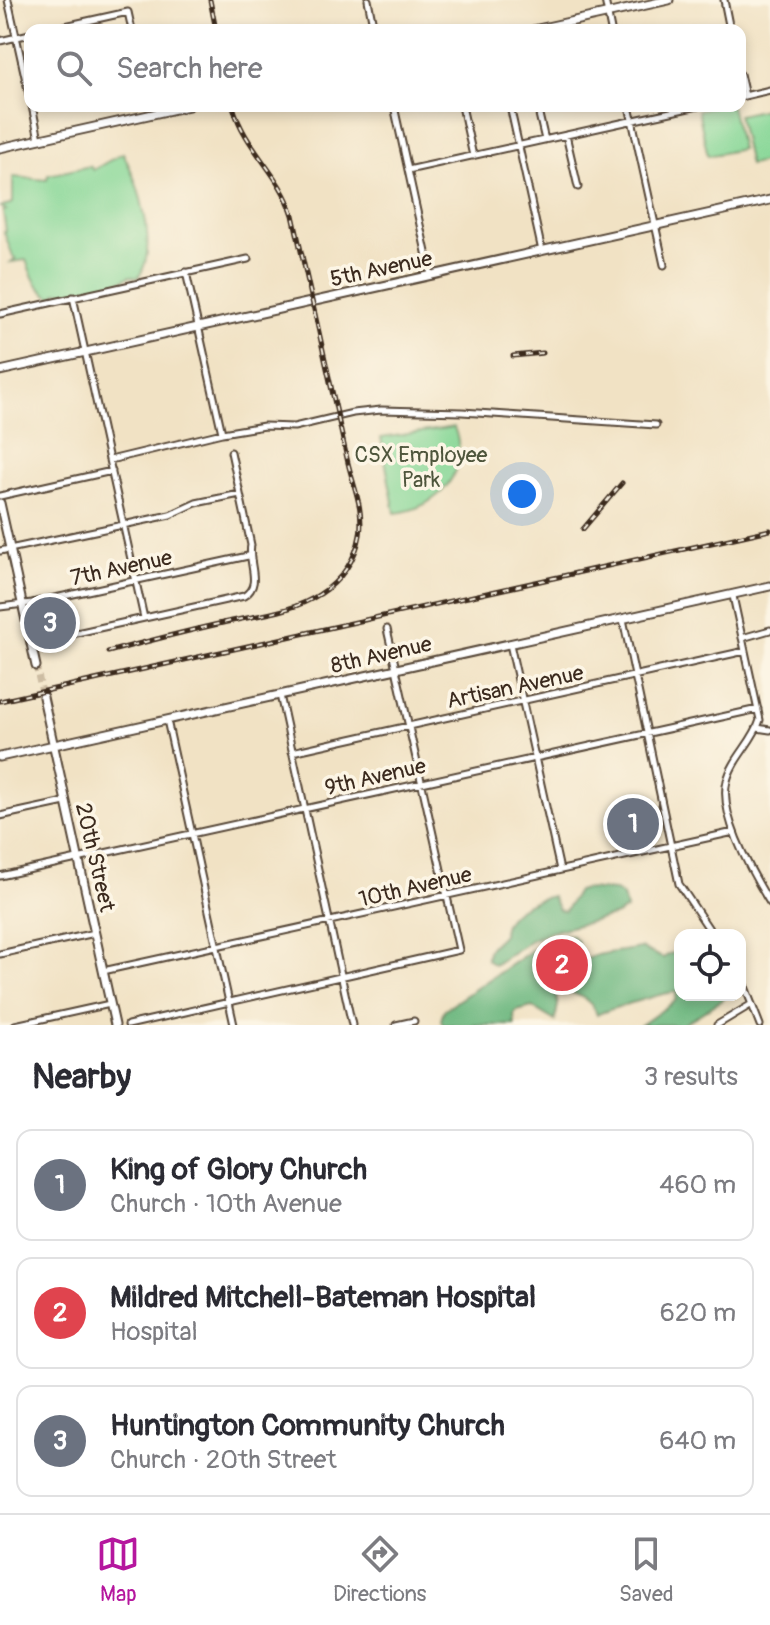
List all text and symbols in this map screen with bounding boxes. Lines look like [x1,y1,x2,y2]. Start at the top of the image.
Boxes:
search box [24,24,746,112]
icon: search [52,46,96,90]
text: Search here [116,50,263,87]
street label: 5th Avenue [328,244,435,293]
park label: CSX Employee Park [355,441,488,494]
your location [502,474,542,514]
street label: 7th Avenue [68,544,175,592]
pin: 3 [24,593,76,653]
street label: 8th Avenue [328,630,435,680]
street label: Artisan Avenue [444,659,586,715]
street label: 9th Avenue [322,752,429,802]
pin: 1 [607,794,659,854]
street label: 20th Street [69,800,121,915]
street label: 10th Avenue [356,860,475,914]
map controls [674,929,746,1001]
button: locate [674,929,746,1001]
pin: 2 [536,935,588,995]
text: Nearby [32,1056,131,1099]
text: 3 results [644,1061,738,1093]
text: King of Glory Church [110,1151,367,1188]
text: 1 [55,1169,65,1201]
text: 460 m [659,1169,736,1201]
text: Church · 10th Avenue [110,1188,342,1220]
text: Mildred Mitchell-Bateman Hospital [110,1279,536,1316]
text: 2 [53,1297,67,1329]
text: 620 m [660,1297,736,1329]
text: Hospital [110,1316,198,1348]
text: Huntington Community Church [110,1407,505,1444]
text: 3 [53,1425,67,1457]
text: 640 m [659,1425,736,1457]
text: Church · 20th Street [110,1444,337,1476]
tab: Map [96,1532,140,1608]
tab: Directions [333,1532,426,1608]
tab: Saved [619,1532,674,1608]

